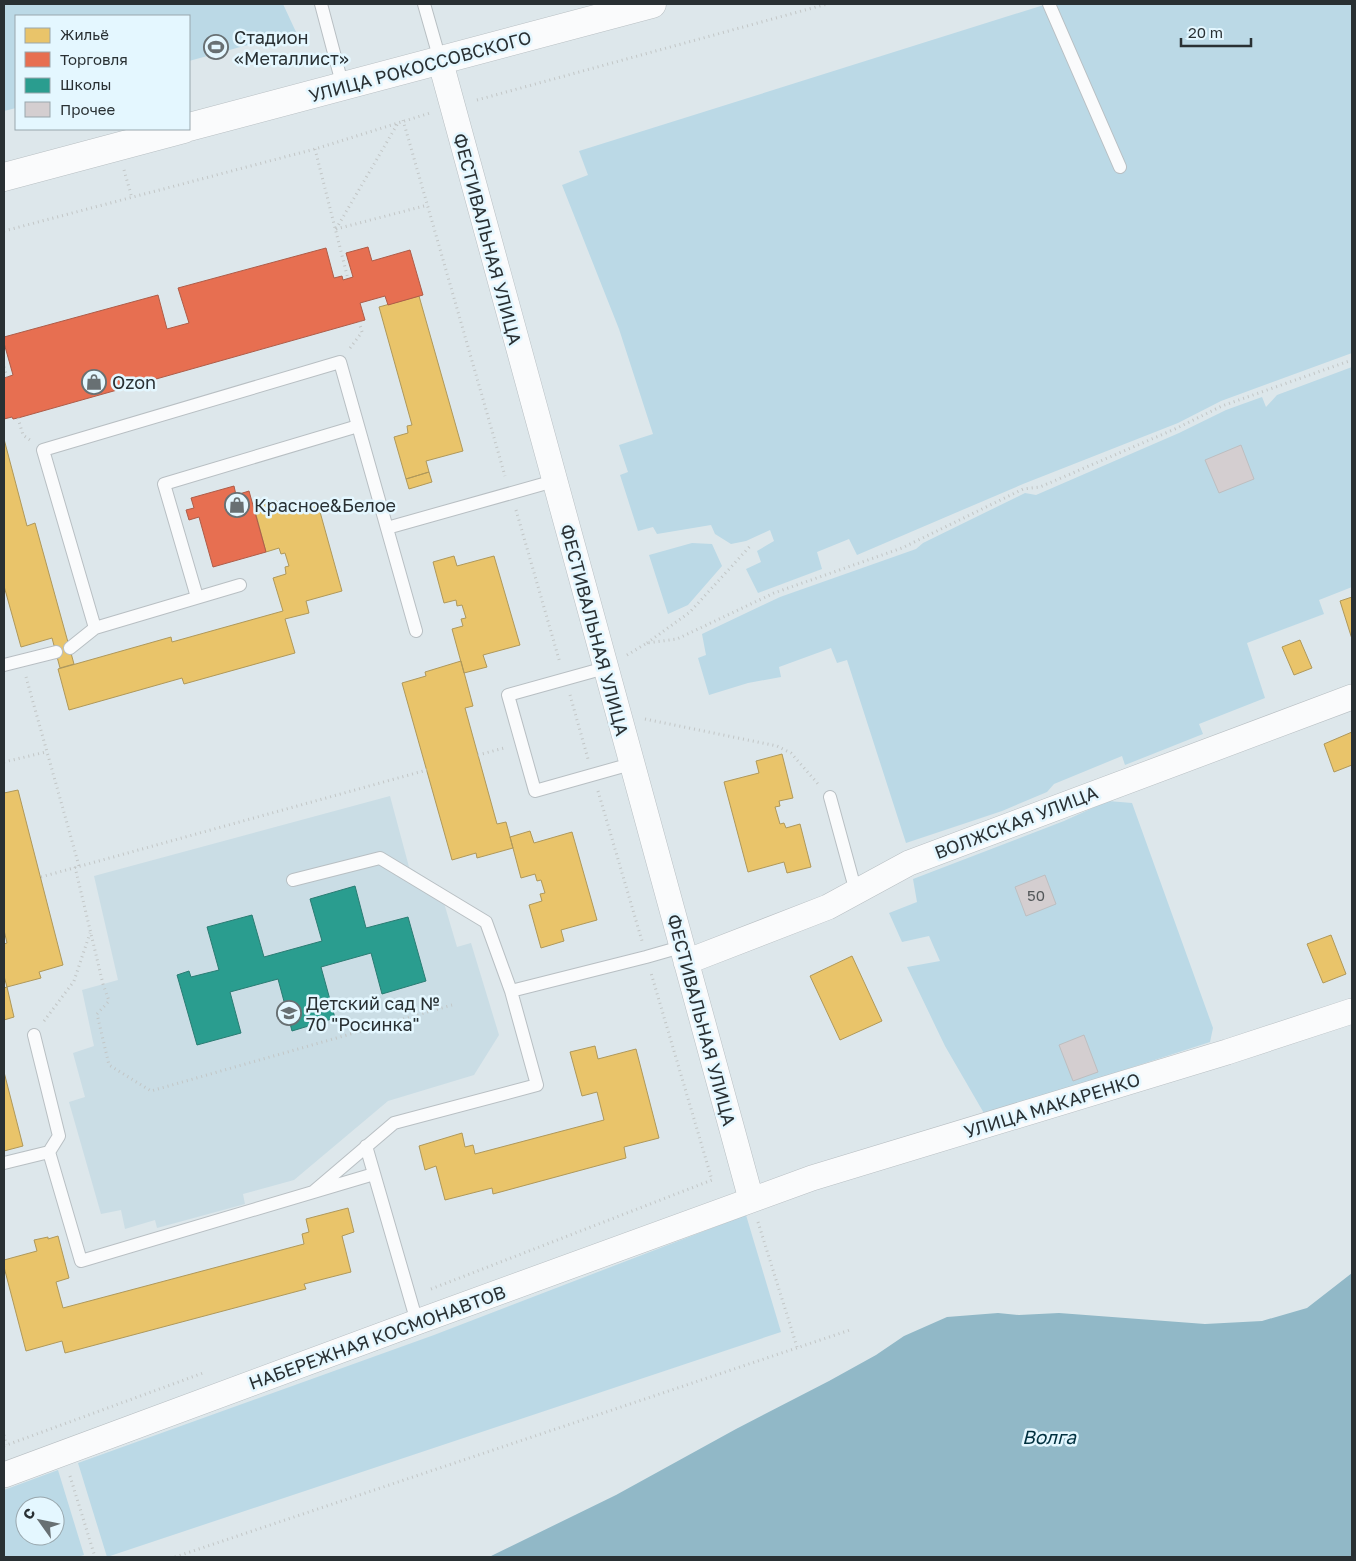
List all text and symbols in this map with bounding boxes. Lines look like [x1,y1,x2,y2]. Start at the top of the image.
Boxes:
legend [15,15,190,130]
scale bar [1181,15,1251,47]
text: 20 m [1188,23,1223,41]
text: Жильё [60,25,109,43]
place label: Стадион «Металлист» [234,26,349,69]
street label: УЛИЦА РОКОССОВСКОГО [306,26,534,106]
sports icon: Стадион «Металлист» [203,34,229,60]
text: Торговля [60,50,128,68]
text: Школы [60,75,111,93]
text: Прочее [60,100,116,118]
street label: ФЕСТИВАЛЬНАЯ УЛИЦА [449,131,527,347]
shop icon: Ozon [81,369,107,395]
place label: Ozon [112,371,156,393]
shop icon: Красное&Белое [224,492,250,518]
place label: Красное&Белое [254,494,396,516]
street label: ФЕСТИВАЛЬНАЯ УЛИЦА [556,522,634,738]
street label: ВОЛЖСКАЯ УЛИЦА [931,781,1101,863]
house number: 50 [1027,886,1045,904]
street label: ФЕСТИВАЛЬНАЯ УЛИЦА [663,912,741,1128]
place label: Детский сад № 70 "Росинка" [306,992,440,1035]
school or university icon: Детский сад № 70 "Росинка" [276,1000,302,1026]
street label: УЛИЦА МАКАРЕНКО [961,1068,1143,1142]
street label: НАБЕРЕЖНАЯ КОСМОНАВТОВ [245,1280,509,1394]
water label: Волга [1022,1425,1077,1448]
north arrow [15,1496,65,1546]
text: С [19,1505,39,1522]

